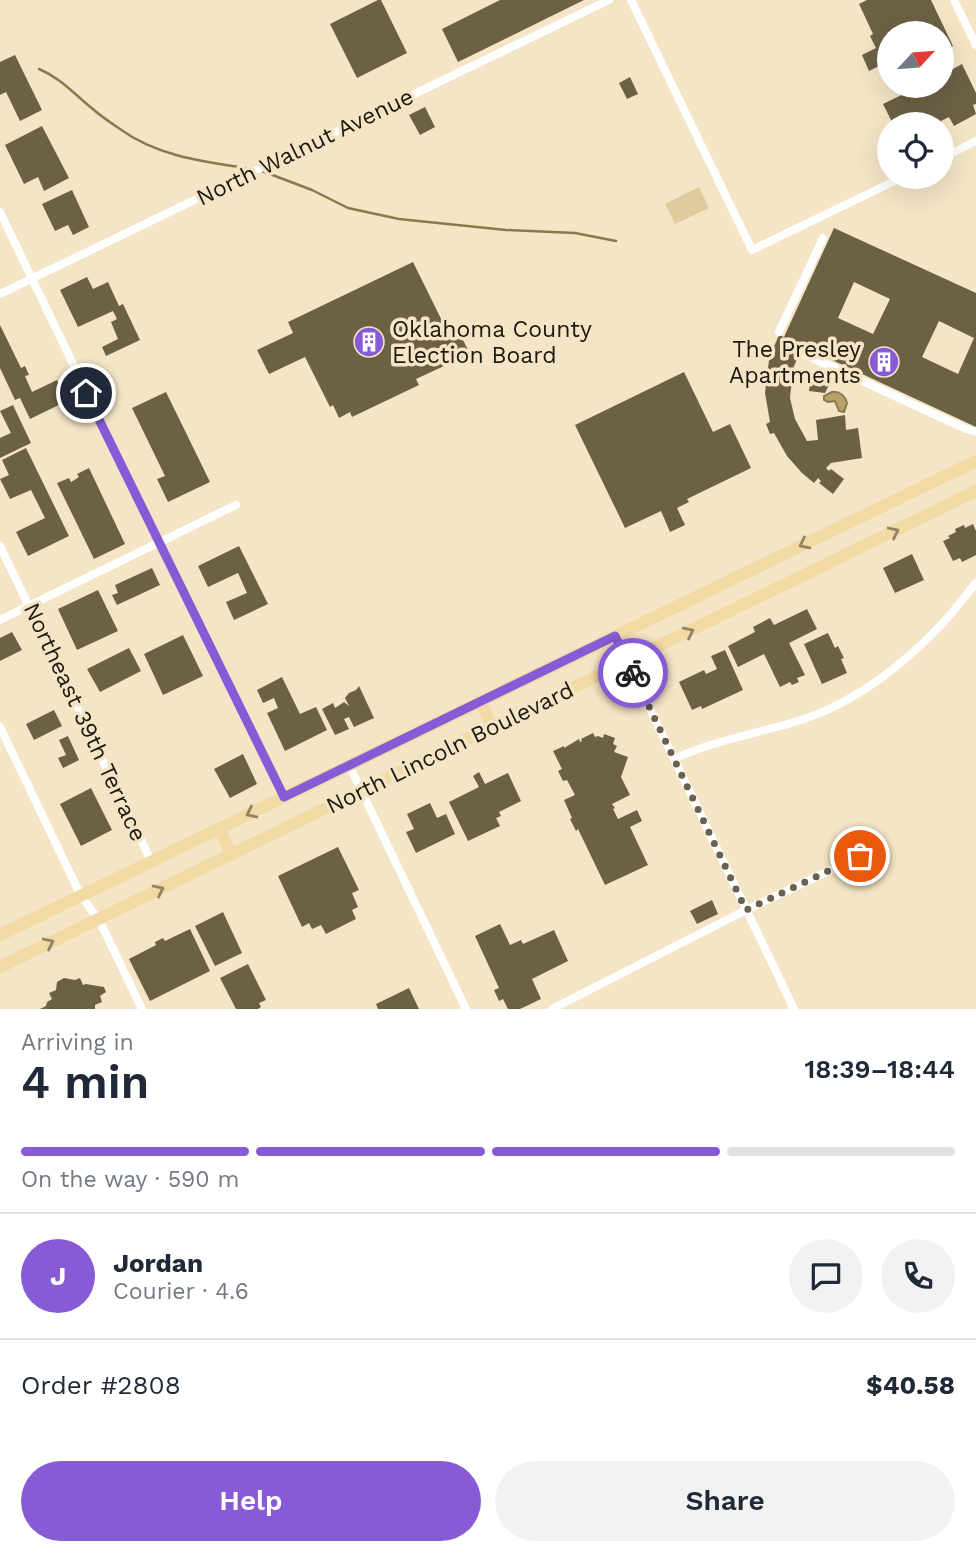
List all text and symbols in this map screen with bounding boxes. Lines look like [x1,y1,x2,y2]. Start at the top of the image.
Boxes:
north arrow [877,21,954,98]
map controls [877,21,954,189]
street label: North Walnut Avenue [192,83,418,211]
button: locate [877,112,954,189]
place label: Oklahoma County Election Board [392,316,592,369]
building icon: Oklahoma County Election Board [352,325,386,359]
place label: The Presley Apartments [729,336,861,389]
building icon: The Presley Apartments [867,345,901,379]
pin [56,363,116,423]
icon: home [67,374,105,412]
one-way arrow [887,526,899,540]
one-way arrow [799,536,811,550]
street label: Northeast 39th Terrace [18,599,152,845]
one-way arrow [682,626,694,640]
courier [598,638,668,708]
icon: bike [614,654,652,692]
street label: North Lincoln Boulevard [322,676,578,820]
one-way arrow [246,804,258,818]
pin [830,826,890,886]
icon: bag [841,837,879,875]
one-way arrow [152,884,164,898]
one-way arrow [42,937,54,951]
text: Arriving in [21,1029,134,1056]
text: 18:39–18:44 [804,1054,955,1084]
text: 4 min [21,1055,149,1109]
text: On the way · 590 m [21,1166,239,1193]
button: chat [789,1239,863,1313]
button: phone [881,1239,955,1313]
text: Jordan [113,1248,203,1278]
text: J [50,1261,66,1291]
text: Courier · 4.6 [113,1278,249,1305]
text: Order #2808 [21,1370,181,1400]
text: $40.58 [866,1370,955,1400]
button: Help [21,1461,481,1541]
button: Share [495,1461,955,1541]

